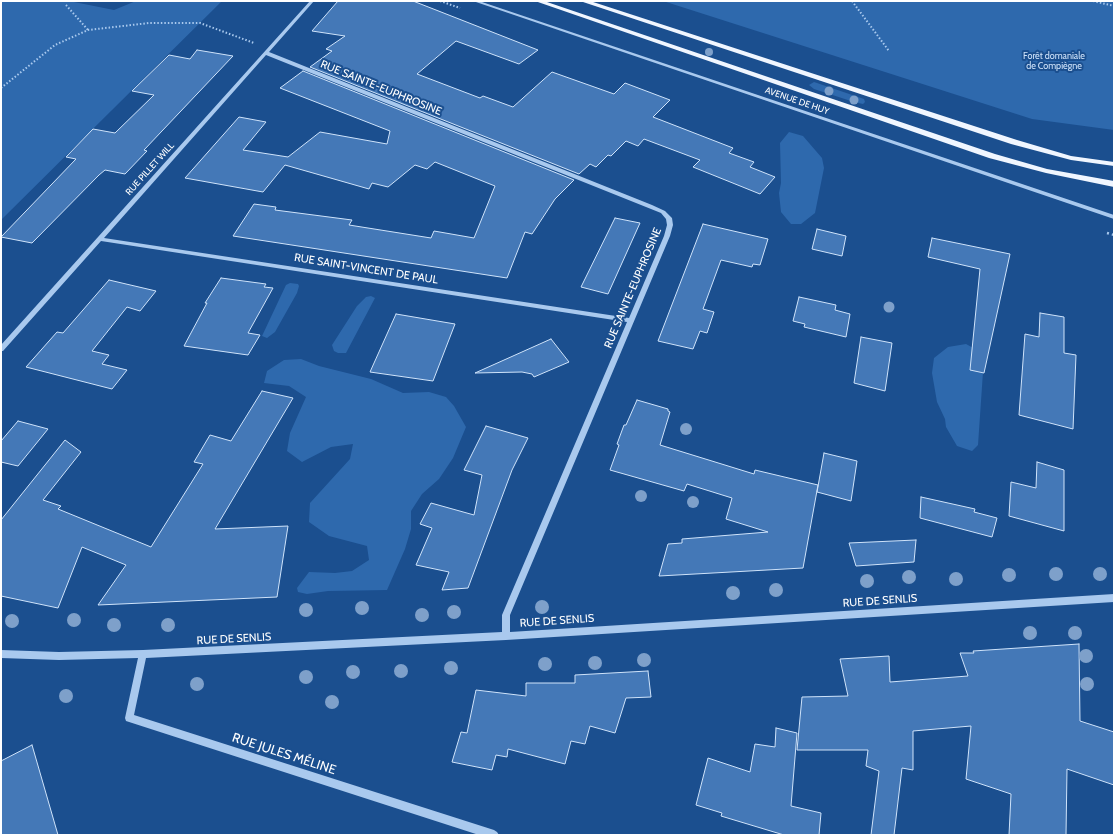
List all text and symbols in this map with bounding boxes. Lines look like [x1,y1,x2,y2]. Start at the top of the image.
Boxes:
park label: Forêt domaniale de Compiègne [1023,51,1085,72]
street label: RUE SAINTE-EUPHROSINE [318,58,444,118]
street label: AVENUE DE HUY [764,85,830,117]
street label: RUE PILLET WILL [124,140,176,198]
street label: RUE SAINTE-EUPHROSINE [602,226,664,350]
street label: RUE SAINT-VINCENT DE PAUL [293,251,439,287]
street label: RUE DE SENLIS [842,592,918,610]
street label: RUE DE SENLIS [519,612,595,630]
street label: RUE DE SENLIS [196,630,272,648]
street label: RUE JULES MÉLINE [230,730,338,778]

